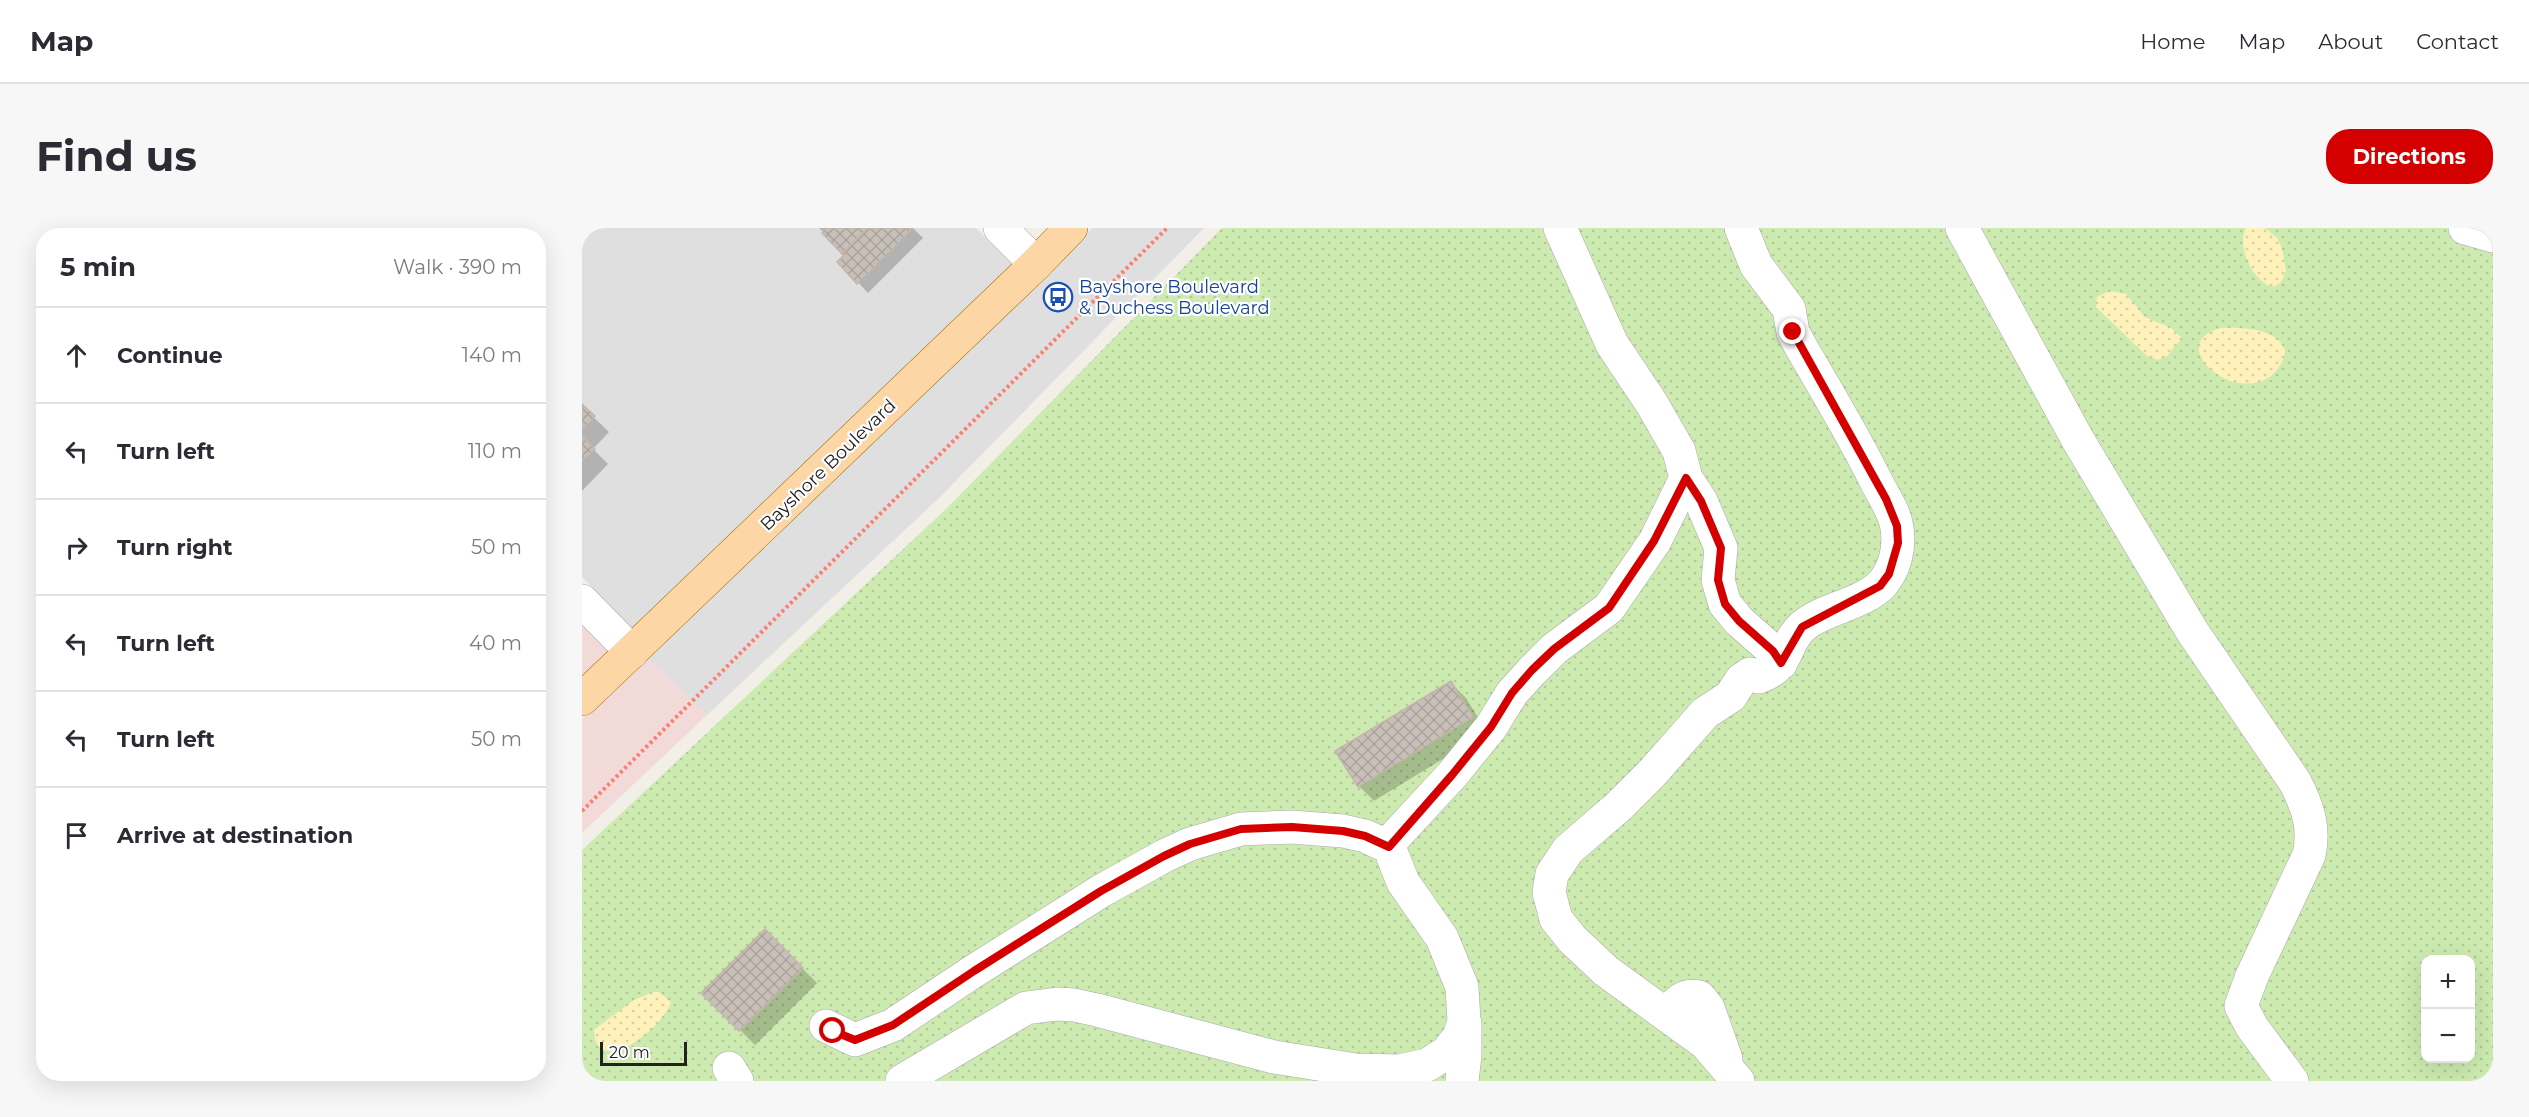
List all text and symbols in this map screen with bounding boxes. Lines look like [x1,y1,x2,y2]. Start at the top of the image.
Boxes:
text: Map [30,24,93,58]
text: Home [2140,29,2205,54]
text: Map [2238,29,2285,54]
text: About [2318,29,2383,54]
text: Contact [2416,29,2499,54]
button: Directions [2326,129,2493,184]
text: Find us [36,130,197,182]
text: 5 min [60,251,136,283]
text: Walk · 390 m [393,255,522,279]
place label: Bayshore Boulevard & Duchess Boulevard [1079,276,1270,319]
bus stop icon: Bayshore Boulevard & Duchess Boulevard [1042,281,1074,313]
route end [1779,318,1805,344]
icon: ahead [60,339,93,372]
text: Continue [117,342,223,369]
text: 140 m [462,343,522,367]
street label: Bayshore Boulevard [756,395,900,535]
icon: left [60,435,93,468]
text: Turn left [117,438,215,465]
text: 110 m [468,439,522,463]
icon: right [60,531,93,564]
text: Turn right [117,534,232,561]
text: 50 m [471,535,522,559]
icon: left [60,627,93,660]
text: Turn left [117,630,215,657]
text: 40 m [469,631,522,655]
icon: left [60,723,93,756]
text: Turn left [117,726,215,753]
text: 50 m [471,727,522,751]
icon: arrive [60,819,93,852]
text: Arrive at destination [117,822,353,849]
map controls [2421,955,2475,1063]
button: + [2421,955,2475,1009]
button: − [2421,1009,2475,1063]
route start [819,1017,845,1043]
scale bar [600,1039,687,1066]
text: 20 m [609,1043,650,1062]

